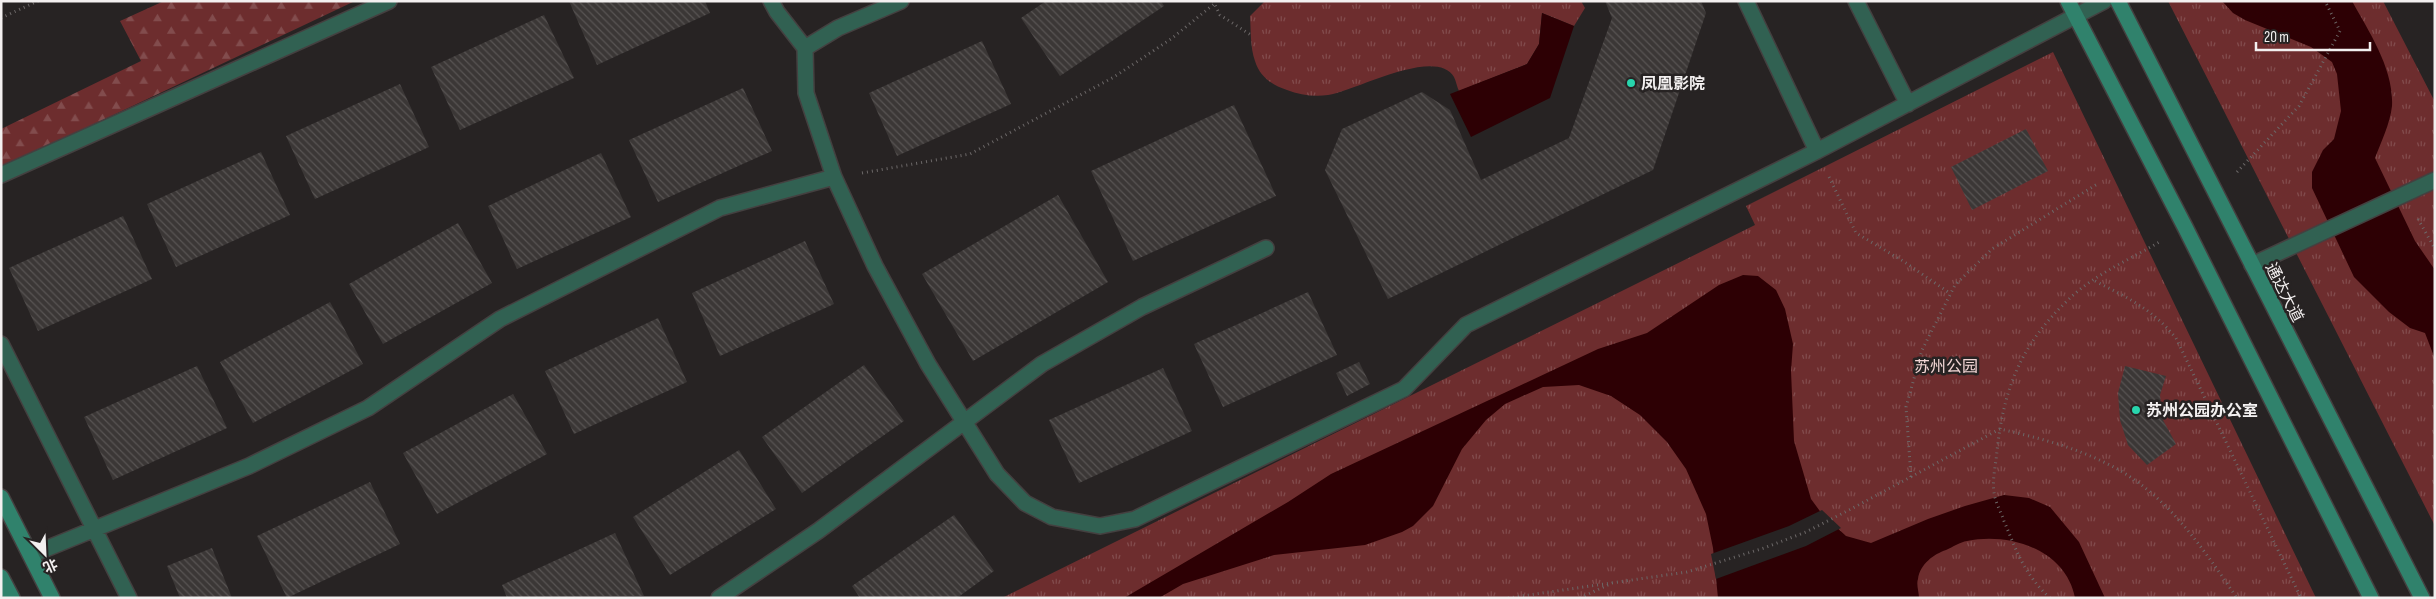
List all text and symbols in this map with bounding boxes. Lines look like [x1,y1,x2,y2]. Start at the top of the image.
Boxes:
scale bar [2256,20,2370,52]
text: 20 m [2264,28,2289,47]
place label: 凤凰影院 [1641,75,1705,94]
marker: 凤凰影院 [1625,77,1637,89]
street label: 通达大道 [2261,260,2307,326]
park label: 苏州公园 [1914,358,1978,377]
place label: 苏州公园办公室 [2146,401,2258,421]
marker: 苏州公园办公室 [2130,404,2142,416]
north arrow [20,529,70,579]
text: 北 [40,555,60,576]

